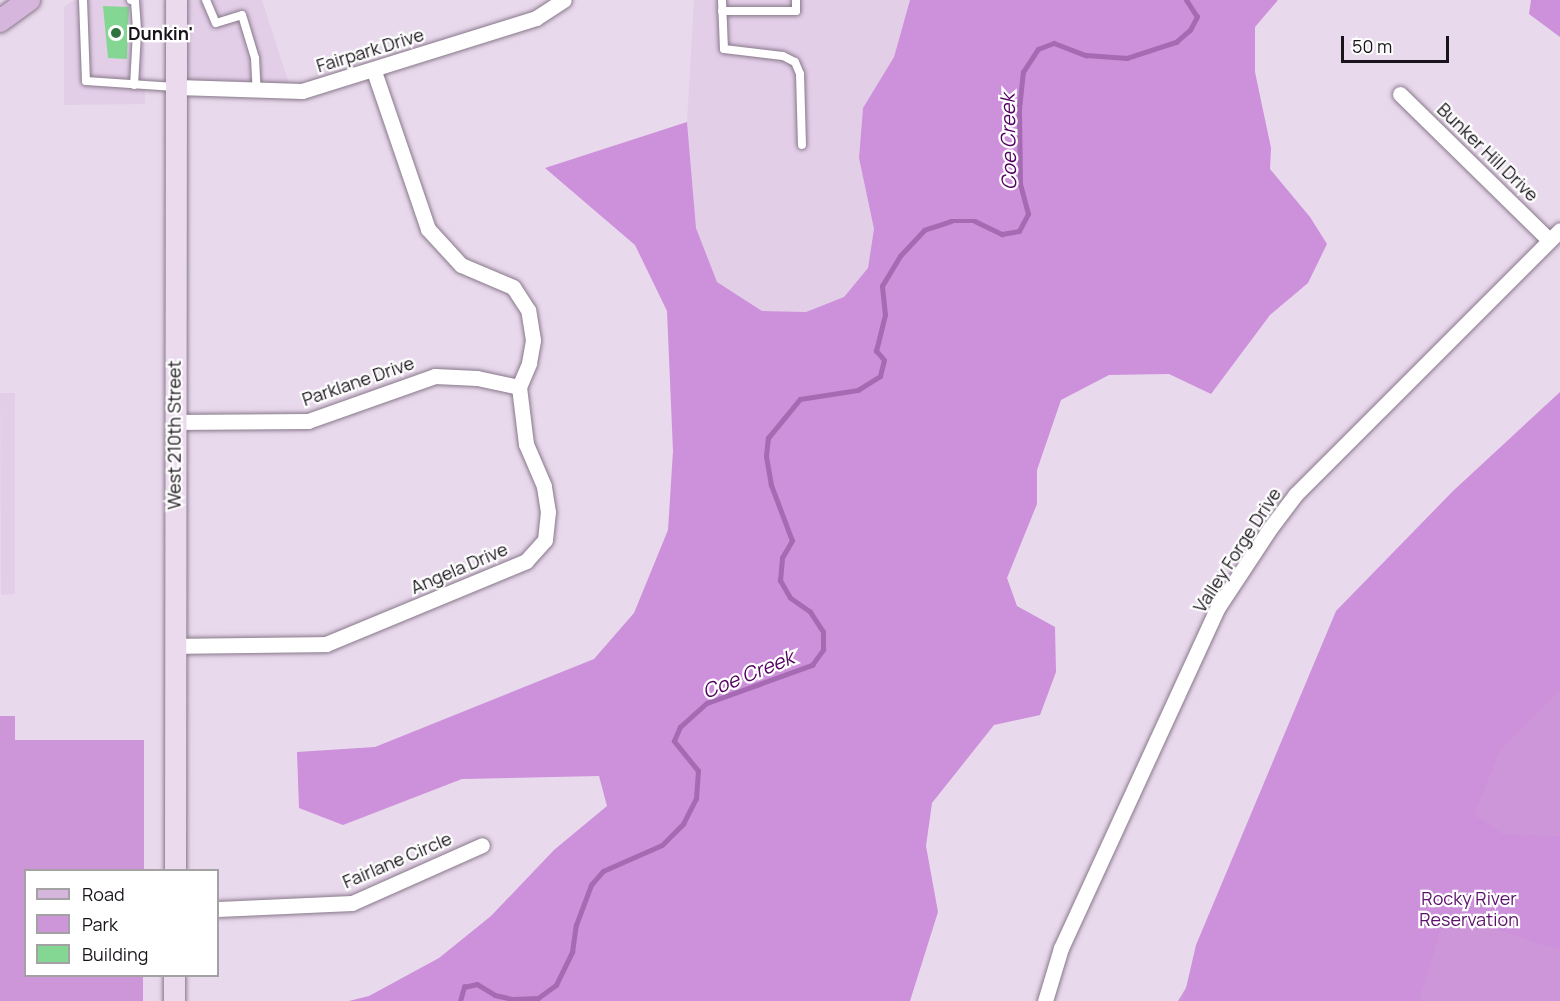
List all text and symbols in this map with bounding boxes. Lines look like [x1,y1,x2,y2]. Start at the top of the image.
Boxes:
place label: Dunkin' [128,22,193,44]
street label: Fairpark Drive [314,23,426,77]
scale bar [1344,24,1452,62]
marker: Dunkin' [109,26,123,40]
text: 50 m [1352,34,1392,58]
water label: Coe Creek [995,94,1021,190]
street label: Bunker Hill Drive [1433,98,1543,206]
street label: Parklane Drive [299,352,417,410]
street label: West 210th Street [163,360,185,510]
street label: Valley Forge Drive [1189,484,1285,616]
street label: Angela Drive [407,538,511,598]
water label: Coe Creek [699,645,797,703]
street label: Fairlane Circle [339,827,455,893]
legend [24,869,219,977]
text: Road [82,882,125,906]
park label: Rocky River Reservation [1419,888,1519,930]
text: Park [82,912,118,936]
text: Building [82,942,148,966]

